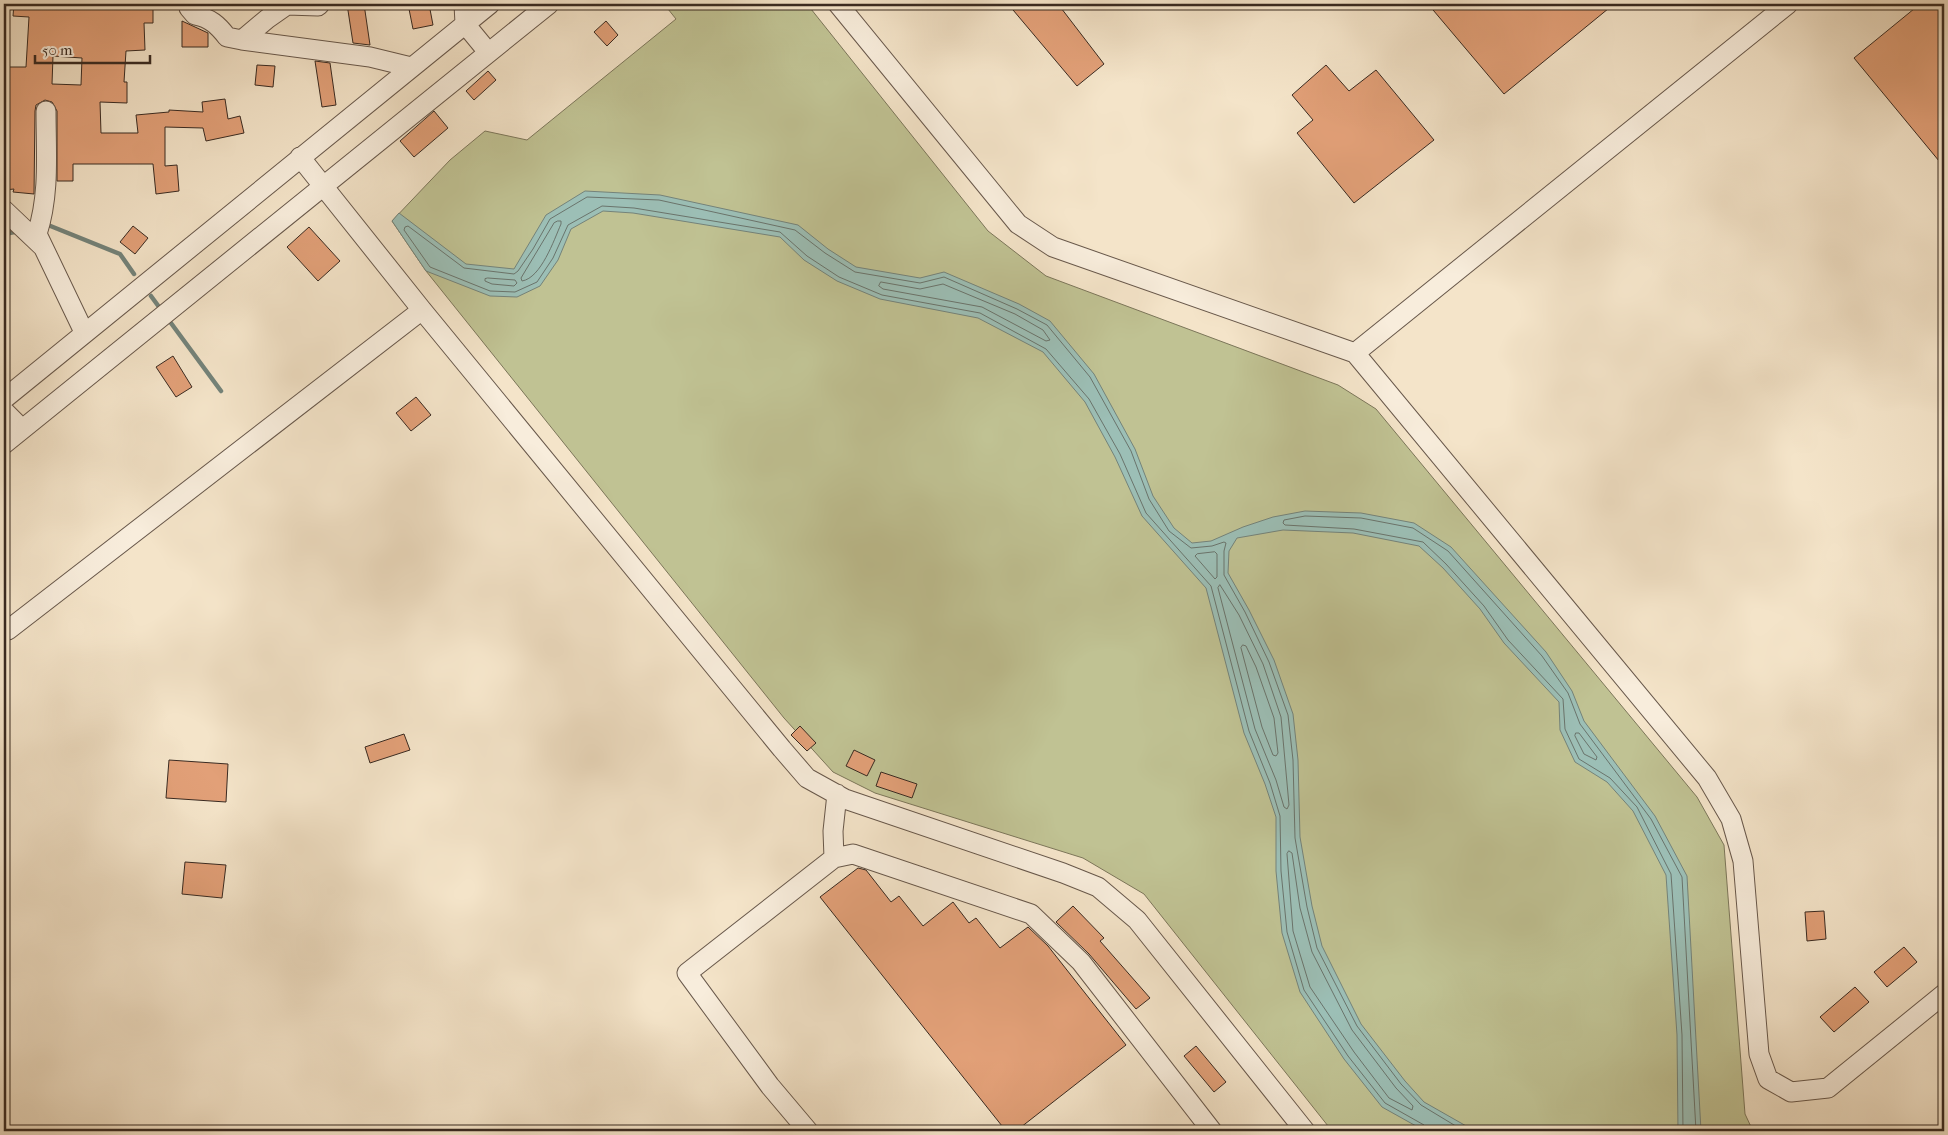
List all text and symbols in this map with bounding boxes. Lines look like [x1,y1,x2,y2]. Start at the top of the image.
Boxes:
scale bar [35,32,150,64]
text: 50 m [42,41,73,59]

